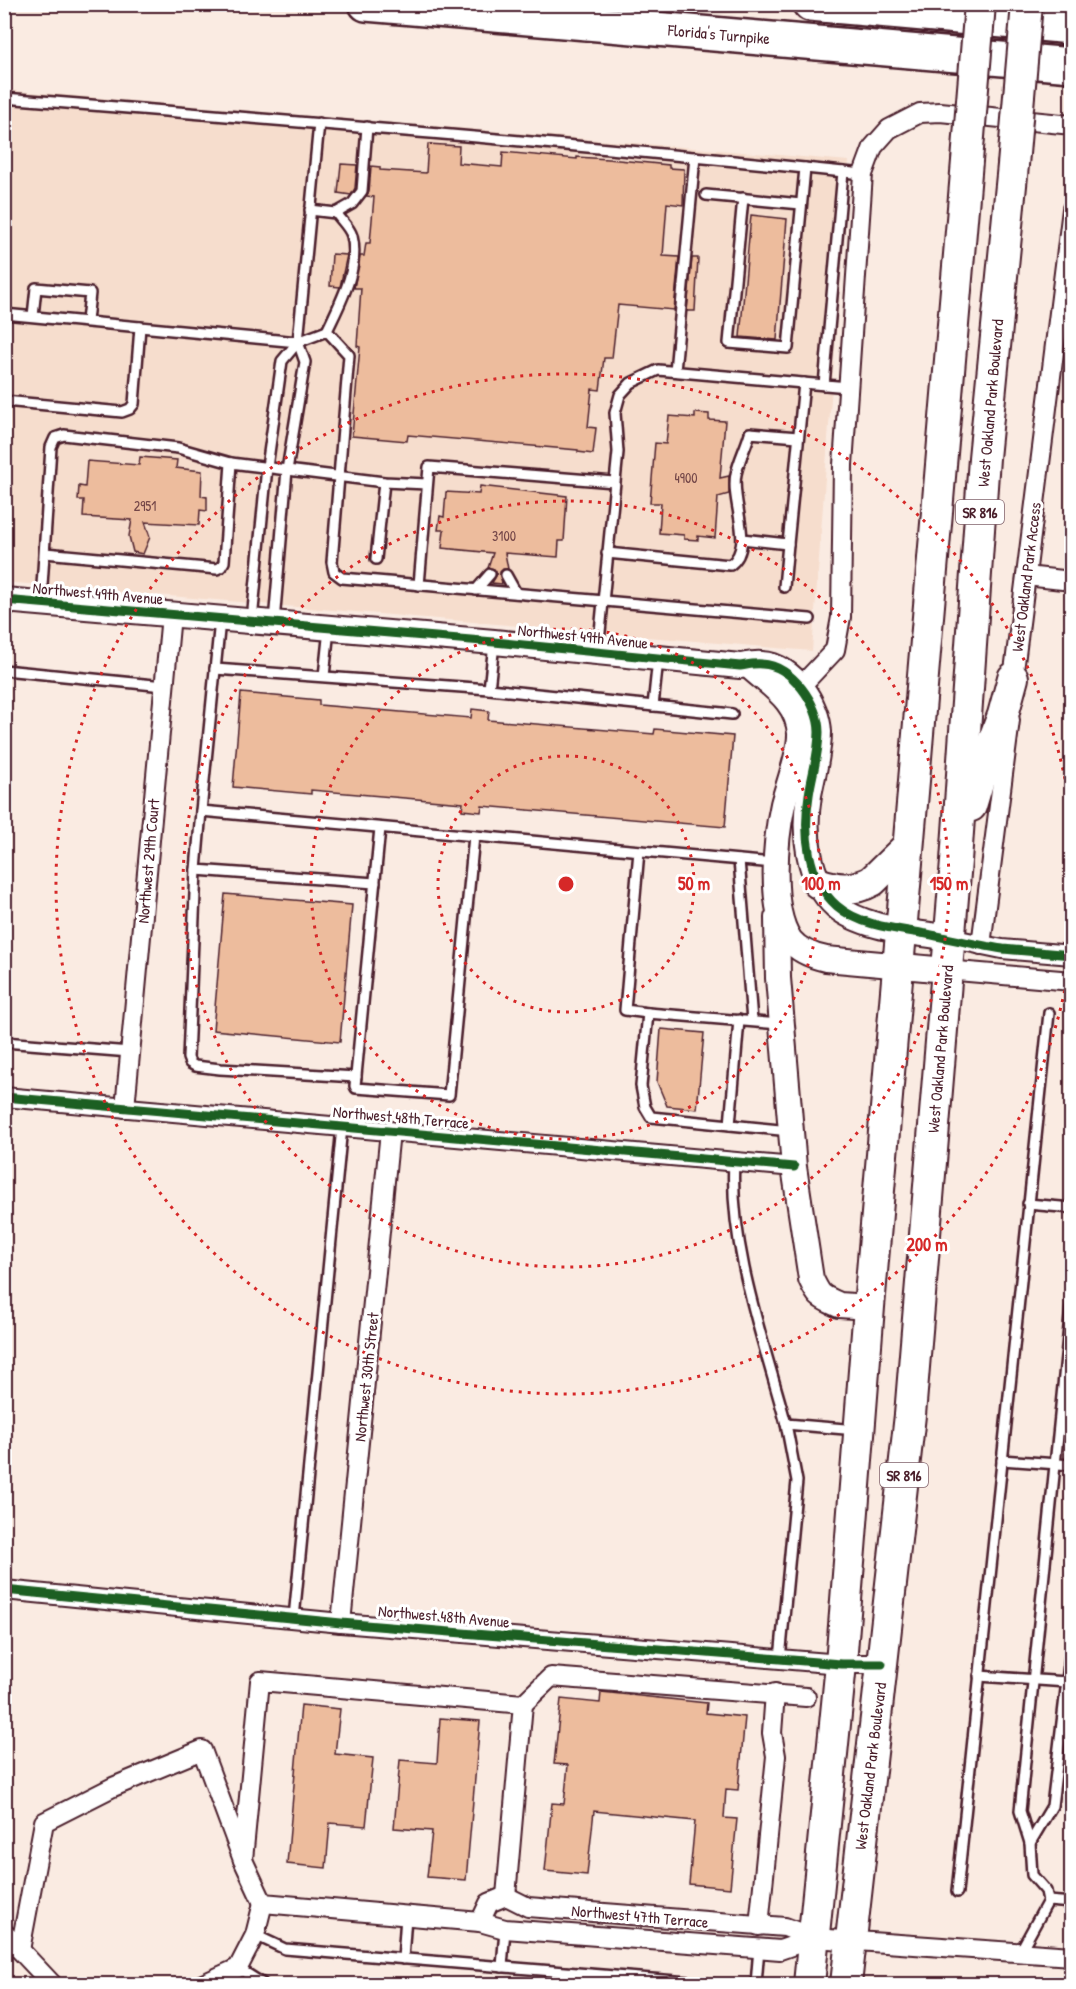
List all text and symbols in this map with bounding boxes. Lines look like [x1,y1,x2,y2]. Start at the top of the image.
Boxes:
street label: Florida's Turnpike [666,19,771,49]
street label: West Oakland Park Boulevard [972,318,1008,488]
house number: 4900 [675,468,697,487]
house number: 2951 [134,496,156,515]
road number: SR 816 [956,500,1004,524]
street label: West Oakland Park Access [1006,501,1046,653]
house number: 3100 [492,526,516,545]
street label: Northwest 49th Avenue [32,576,165,610]
street label: Northwest 49th Avenue [517,618,650,654]
street label: Northwest 29th Court [132,797,164,924]
text: 50 m [678,871,710,896]
text: 100 m [801,871,841,896]
text: 150 m [930,871,968,896]
centre of rings [556,874,576,894]
street label: West Oakland Park Boulevard [922,964,958,1134]
street label: Northwest 48th Terrace [332,1100,470,1134]
text: 200 m [907,1232,947,1257]
street label: Northwest 30th Street [348,1311,384,1443]
road number: SR 816 [880,1463,928,1487]
street label: Northwest 48th Avenue [377,1599,511,1633]
street label: West Oakland Park Boulevard [849,1681,891,1851]
street label: Northwest 47th Terrace [571,1899,710,1933]

